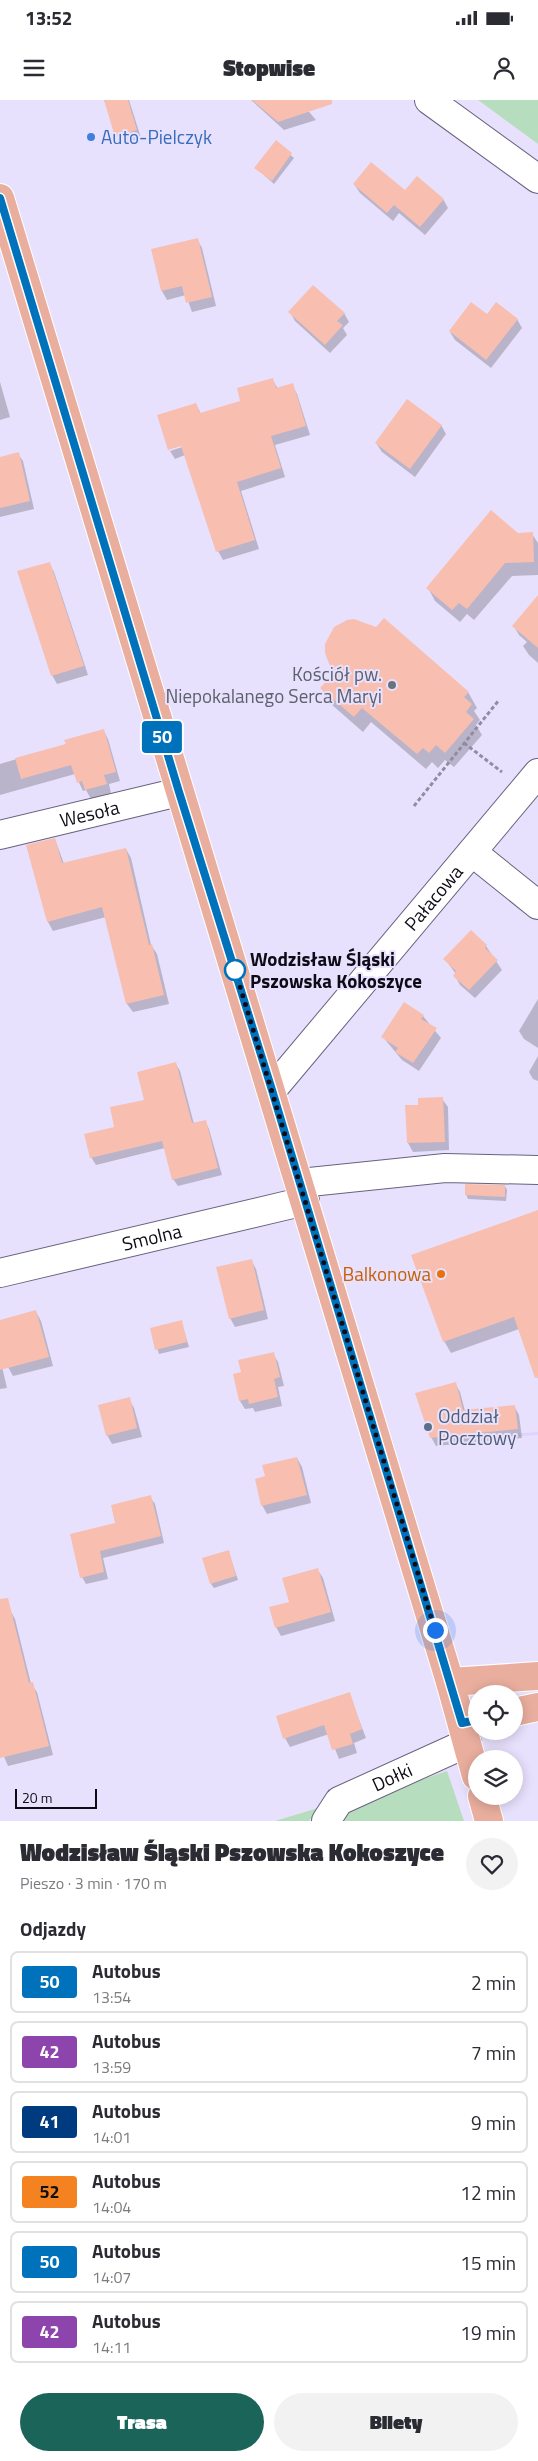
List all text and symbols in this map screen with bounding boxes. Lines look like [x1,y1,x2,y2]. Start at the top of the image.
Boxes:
text: 13:52 [25,3,72,32]
text: Stopwise [223,51,315,85]
icon: menu [20,54,48,82]
icon: person [490,54,518,82]
place label: Auto-Pielczyk [101,122,212,151]
marker: Auto-Pielczyk [85,131,97,143]
place label: Kościół pw. Niepokalanego Serca Maryi [165,659,382,710]
marker: Kościół pw. Niepokalanego Serca Maryi [386,679,398,691]
line badge: 50 [140,721,184,753]
text: 50 [152,723,172,750]
street label: Wesoła [57,792,123,834]
street label: Pałacowa [397,858,469,937]
place label: Wodzisław Śląski Pszowska Kokoszyce [250,944,422,995]
marker: Wodzisław Śląski Pszowska Kokoszyce [224,959,246,981]
street label: Smolna [119,1216,185,1258]
place label: Balkonowa [342,1259,431,1288]
marker: Balkonowa [435,1268,447,1280]
place label: Oddział Pocztowy [438,1401,516,1452]
marker: Oddział Pocztowy [422,1421,434,1433]
your location [423,1618,448,1643]
map controls [468,1685,523,1805]
button: locate [468,1685,523,1740]
button: layers [468,1750,523,1805]
street label: Dołki [367,1755,417,1798]
scale bar [15,1786,98,1809]
text: 20 m [22,1787,52,1808]
text: Wodzisław Śląski Pszowska Kokoszyce [20,1834,444,1870]
button: heart [466,1838,518,1890]
text: Pieszo · 3 min · 170 m [20,1871,167,1895]
text: Odjazdy [20,1914,86,1943]
text: Autobus [92,1956,161,1985]
text: 50 [39,1968,60,1995]
text: 2 min [471,1968,516,1997]
text: 13:54 [92,1985,131,2009]
text: Autobus [92,2026,161,2055]
text: 42 [39,2038,60,2065]
text: 7 min [471,2038,516,2067]
text: 13:59 [92,2055,131,2079]
text: Autobus [92,2096,161,2125]
text: 41 [39,2108,60,2135]
text: 9 min [471,2108,516,2137]
text: 14:01 [92,2125,131,2149]
text: Autobus [92,2166,161,2195]
text: 52 [39,2178,60,2205]
text: 12 min [460,2178,516,2207]
text: 14:04 [92,2195,131,2219]
text: Autobus [92,2236,161,2265]
text: 50 [39,2248,60,2275]
text: 15 min [460,2248,516,2277]
text: 14:07 [92,2265,131,2289]
text: Autobus [92,2306,161,2335]
text: 42 [39,2318,60,2345]
text: 19 min [460,2318,516,2347]
text: 14:11 [92,2335,131,2359]
button: Trasa [20,2393,264,2451]
button: Bilety [274,2393,518,2451]

